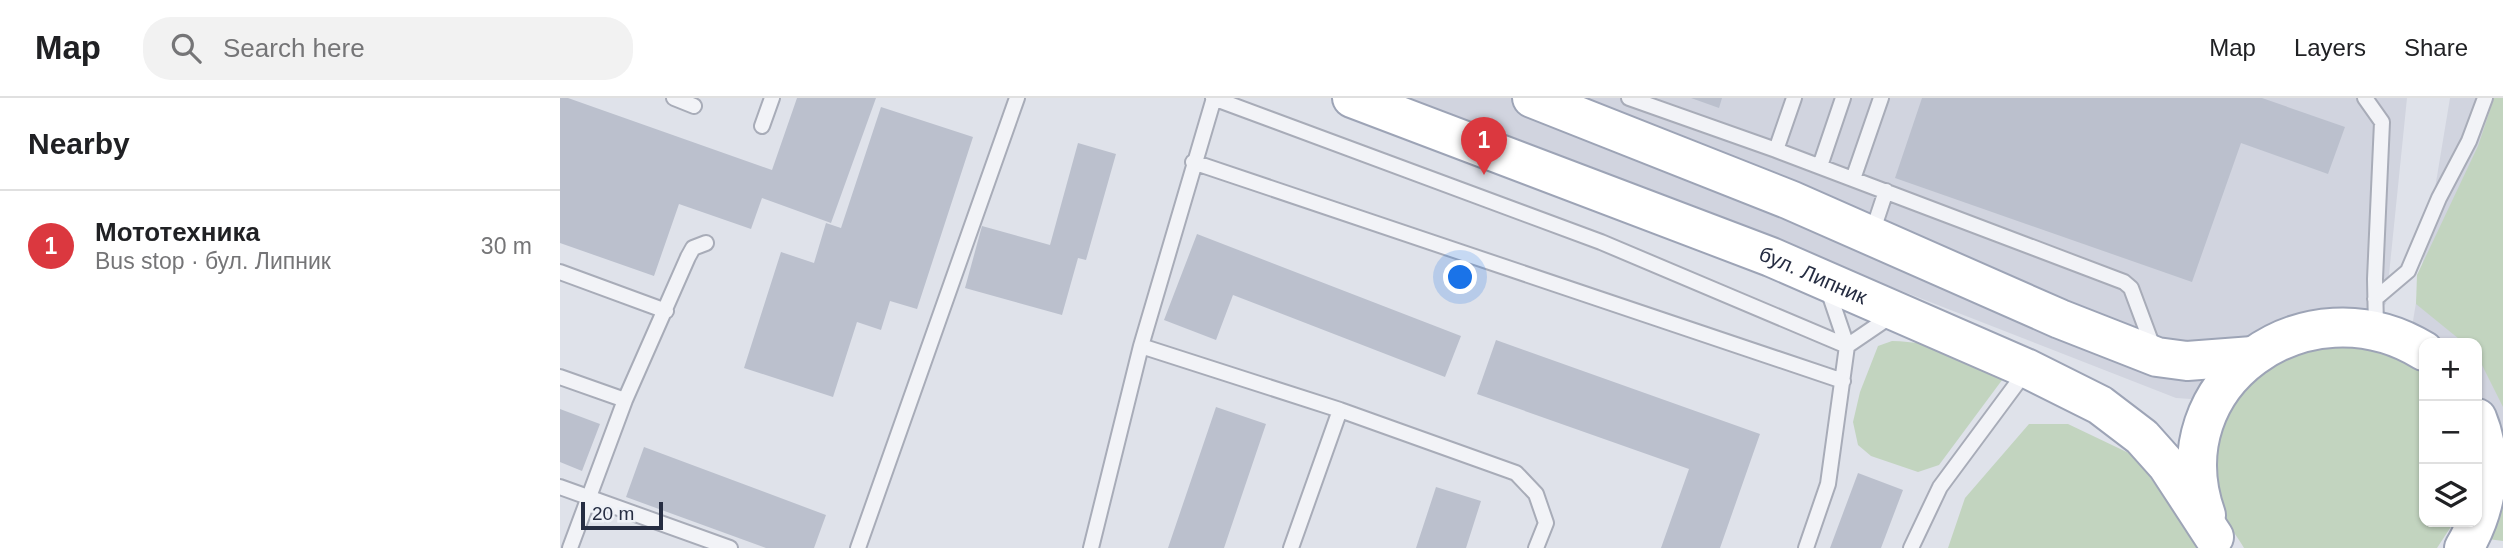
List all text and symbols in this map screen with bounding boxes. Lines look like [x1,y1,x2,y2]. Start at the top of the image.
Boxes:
search box [143,17,633,80]
text: Map [35,29,101,66]
icon: search [167,29,205,67]
text: Search here [223,33,365,63]
text: Map [2209,34,2256,61]
text: Layers [2294,34,2366,61]
text: Share [2404,34,2468,61]
pin: 1 [1461,117,1507,175]
text: Nearby [28,127,130,160]
text: Мототехника [95,217,260,247]
text: 1 [45,233,57,259]
text: 30 m [481,233,532,259]
street label: бул. Липник [1756,242,1871,309]
text: Bus stop · бул. Липник [95,248,331,274]
your location [1443,260,1477,294]
map controls [2419,338,2482,527]
button: + [2419,338,2482,401]
button: − [2419,401,2482,464]
button: layers [2419,464,2482,527]
scale bar [581,499,663,531]
text: 20 m [592,503,634,524]

